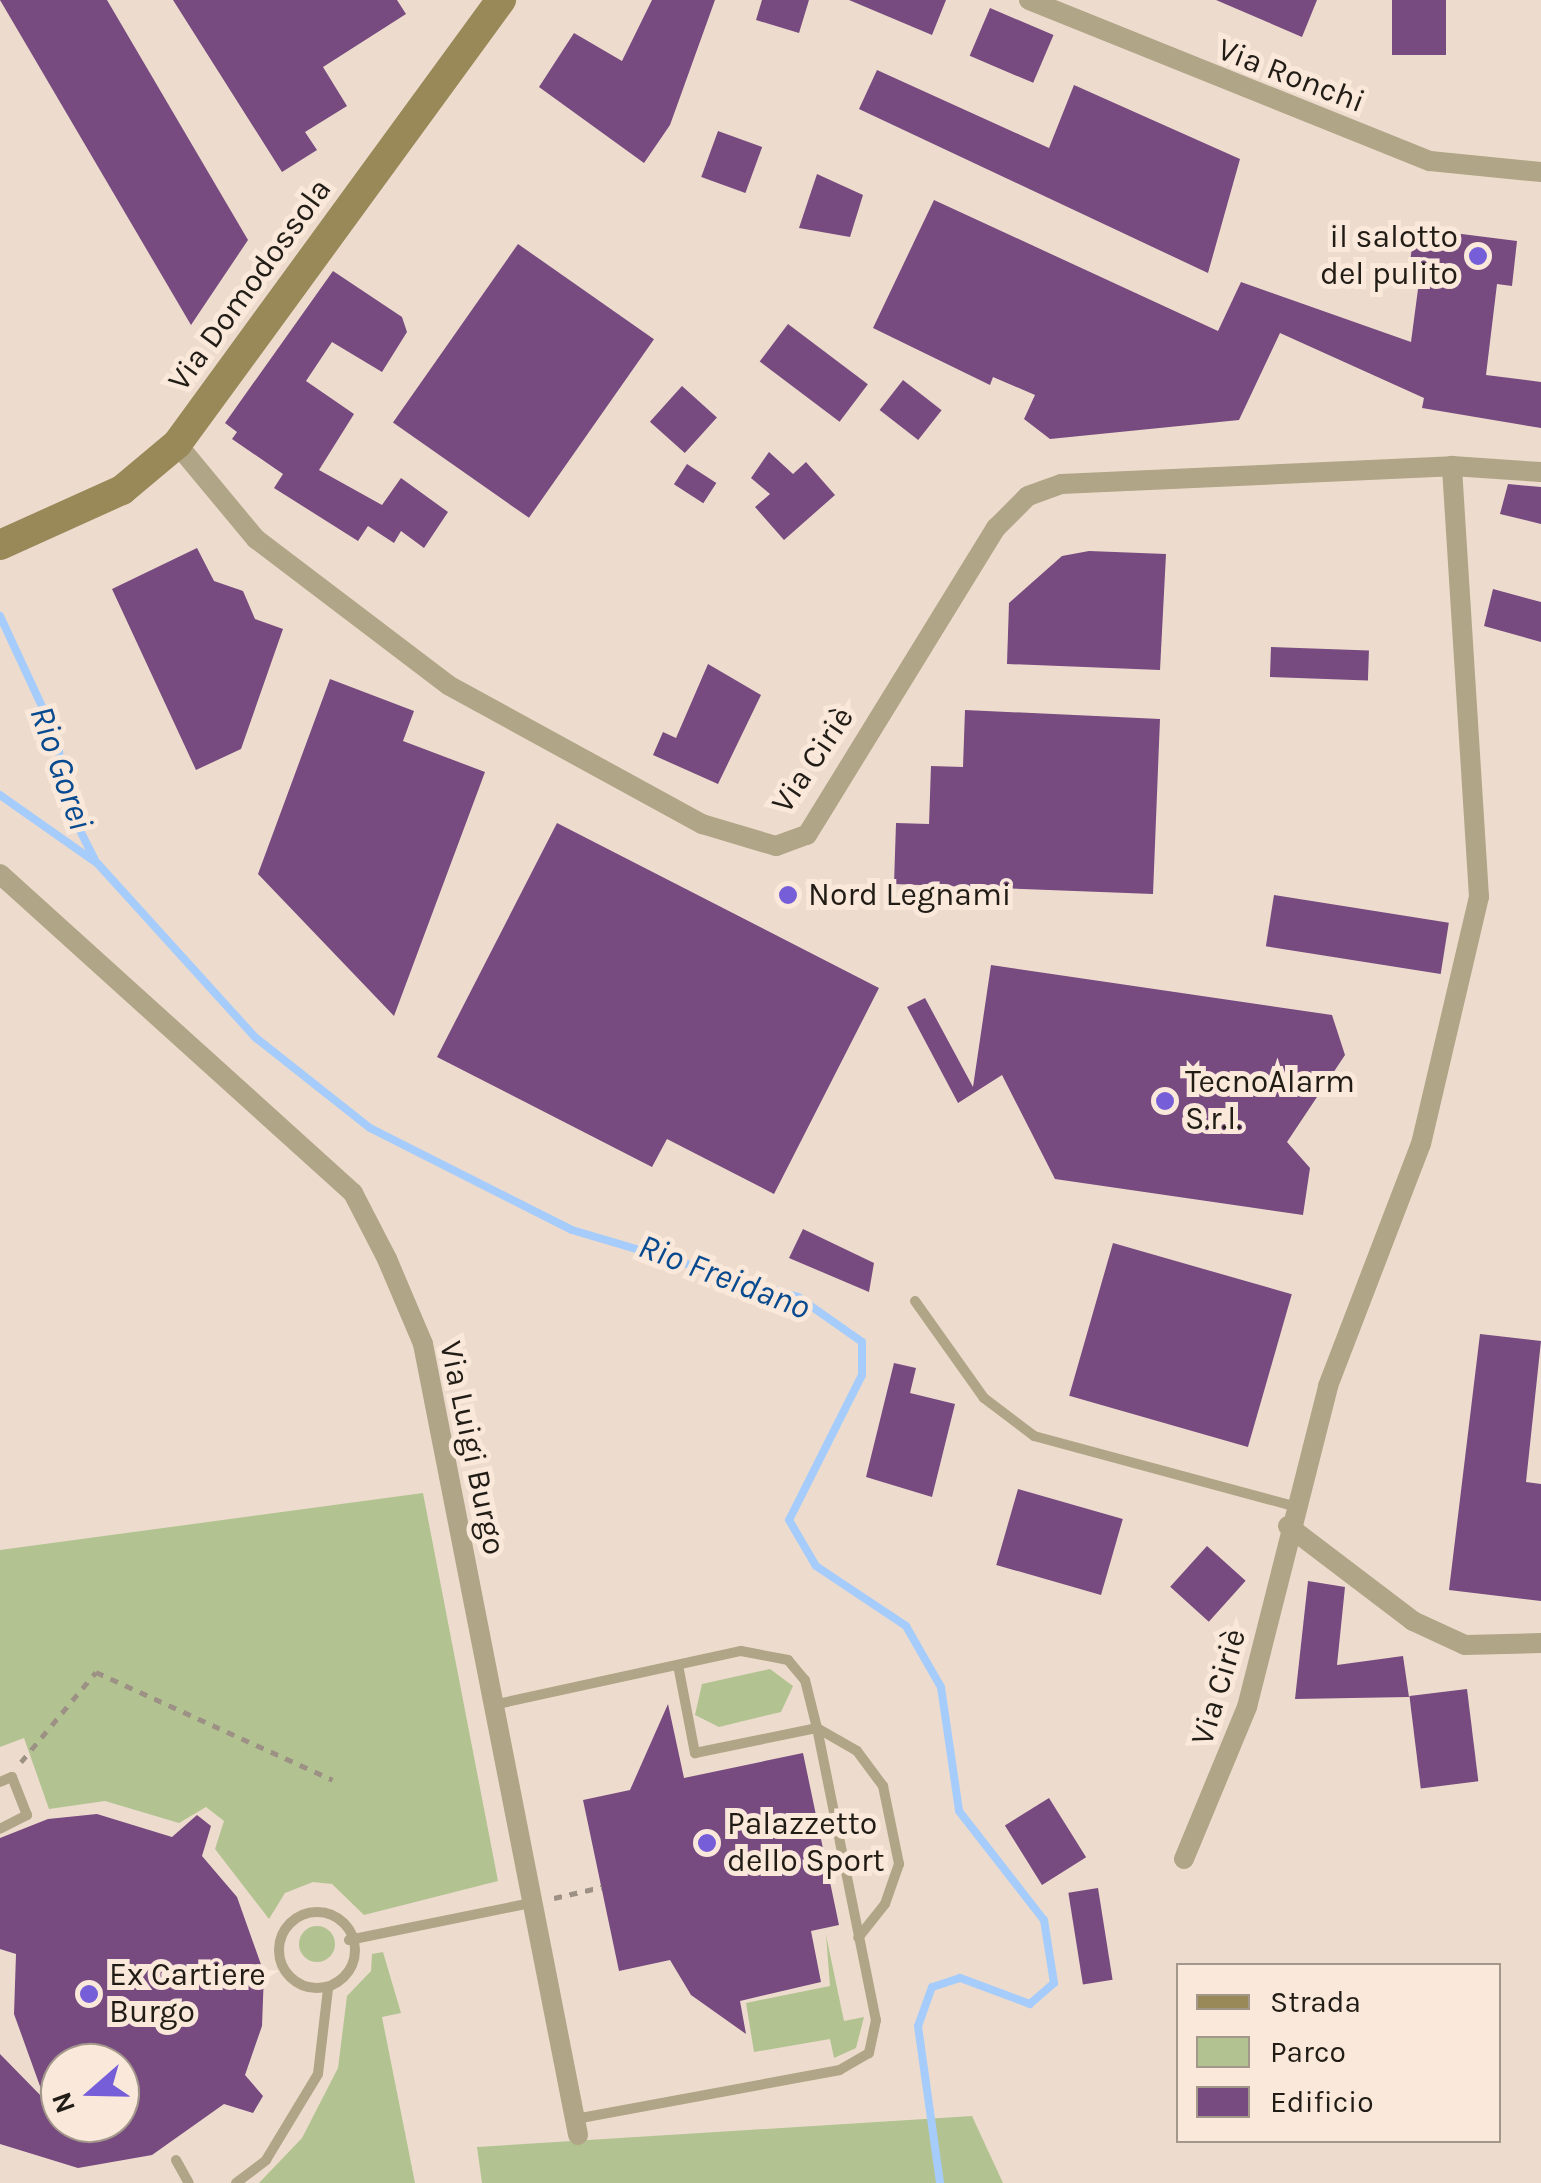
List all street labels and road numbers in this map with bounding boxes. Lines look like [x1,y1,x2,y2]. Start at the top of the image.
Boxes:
street label: Via Ronchi [1212,30,1370,122]
street label: Via Domodossola [160,171,340,399]
street label: Via Ciriè [764,700,862,820]
street label: Via Luigi Burgo [431,1338,513,1558]
street label: Via Ciriè [1183,1624,1255,1750]

